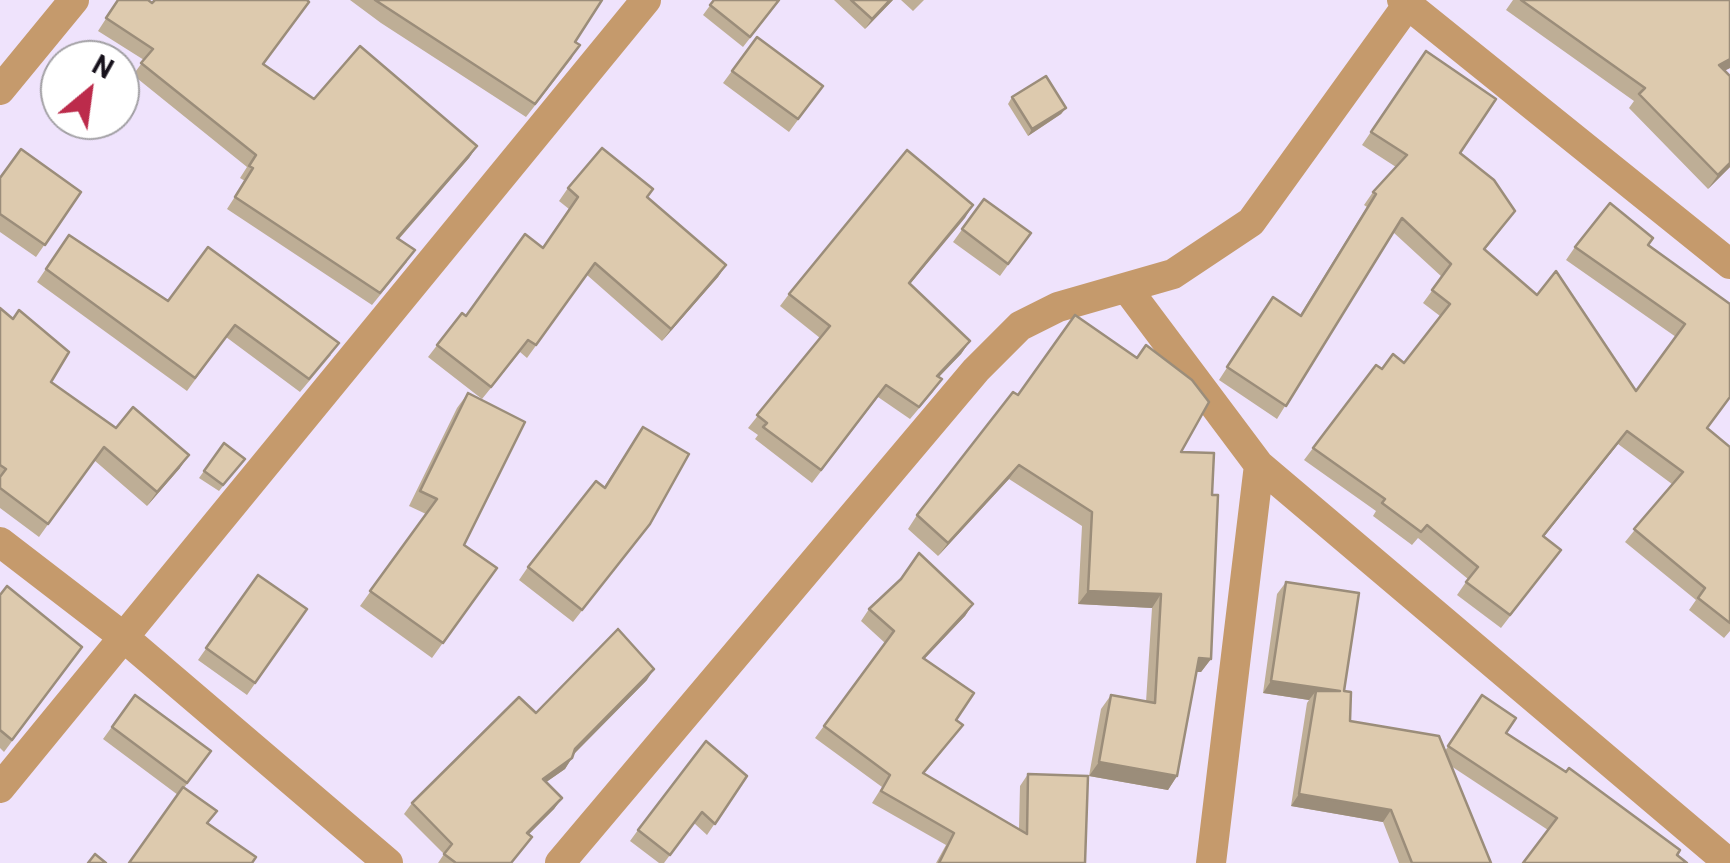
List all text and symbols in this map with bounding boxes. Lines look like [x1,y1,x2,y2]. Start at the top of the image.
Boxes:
north arrow [40,40,140,140]
text: N [87,46,120,85]

